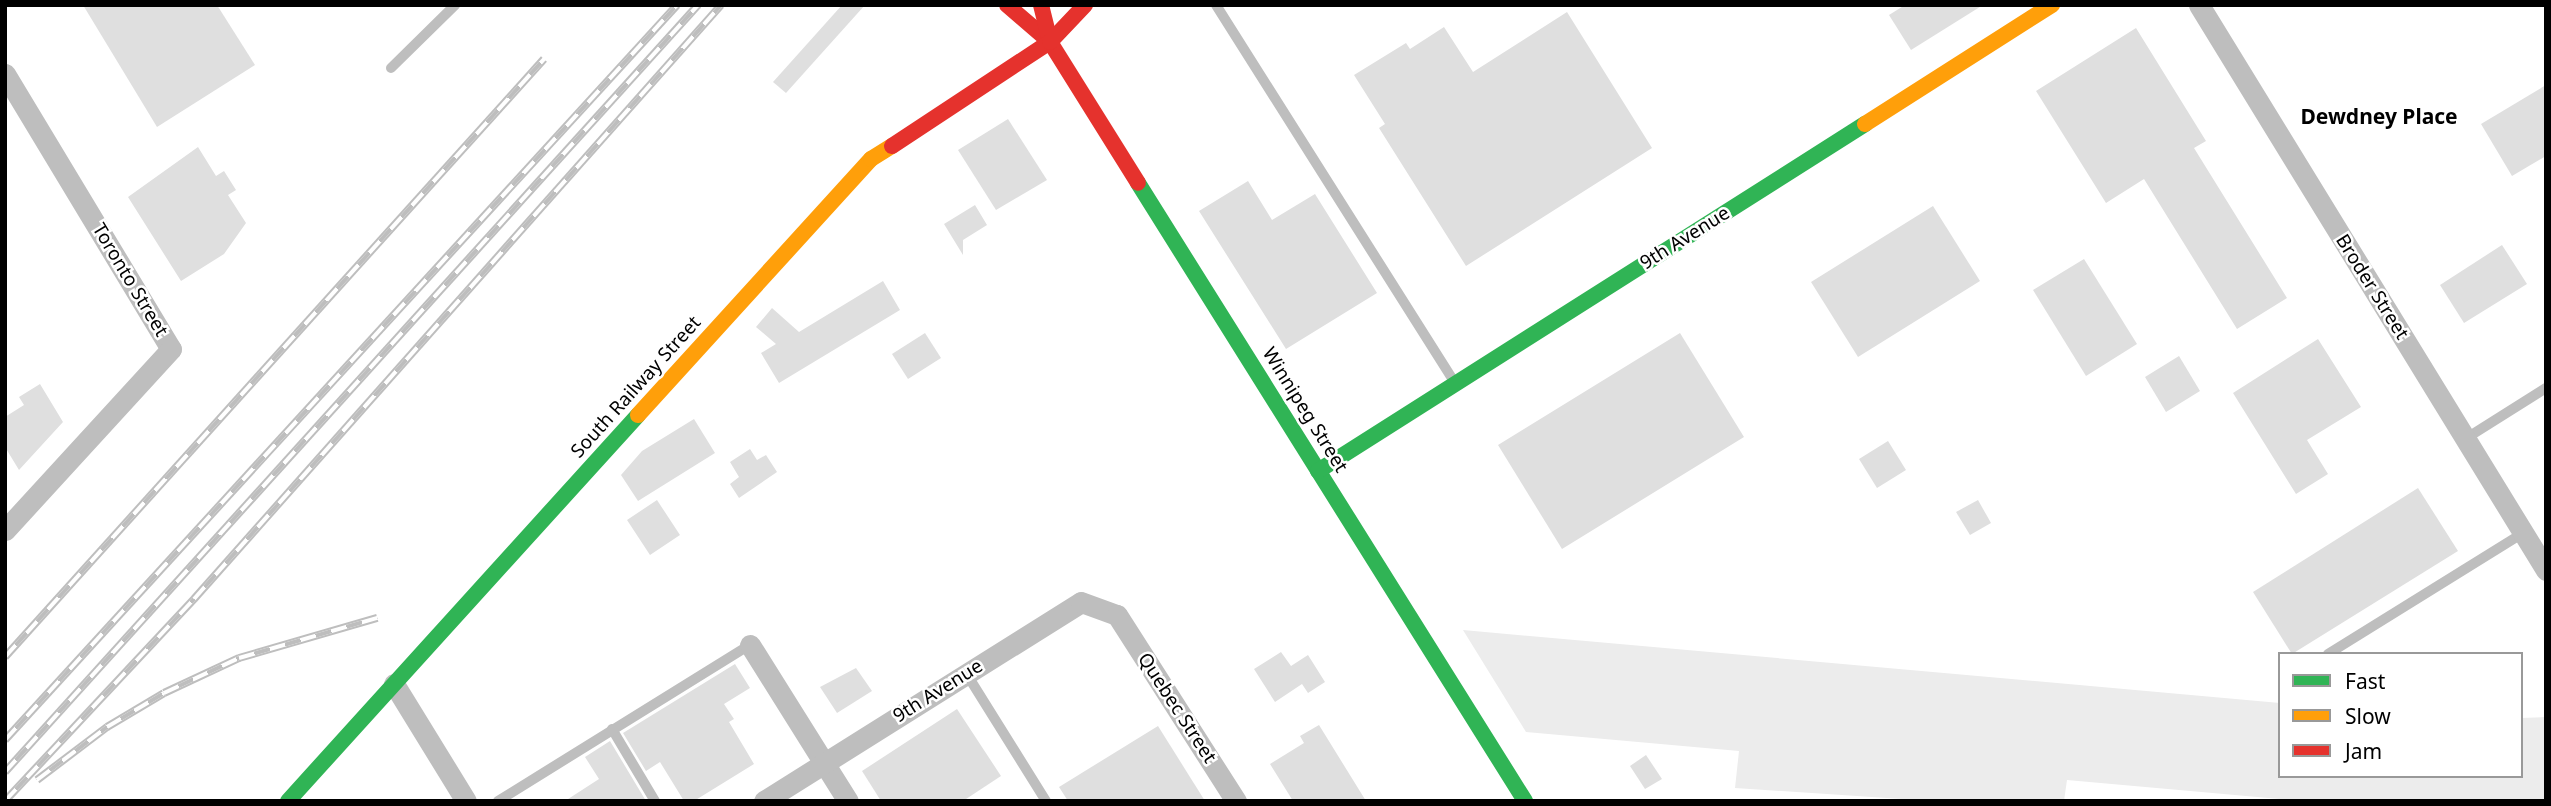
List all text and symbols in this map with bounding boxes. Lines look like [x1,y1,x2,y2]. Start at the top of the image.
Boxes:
district label: Dewdney Place [2300,103,2458,129]
street label: 9th Avenue [1636,202,1734,274]
street label: Toronto Street [87,219,173,341]
street label: Broder Street [2331,230,2413,344]
street label: South Railway Street [566,311,706,463]
street label: Winnipeg Street [1257,343,1353,477]
street label: Quebec Street [1133,649,1221,767]
legend [2278,652,2523,778]
street label: 9th Avenue [889,655,987,727]
text: Fast [2345,667,2385,695]
text: Slow [2345,702,2391,730]
text: Jam [2345,737,2382,765]

